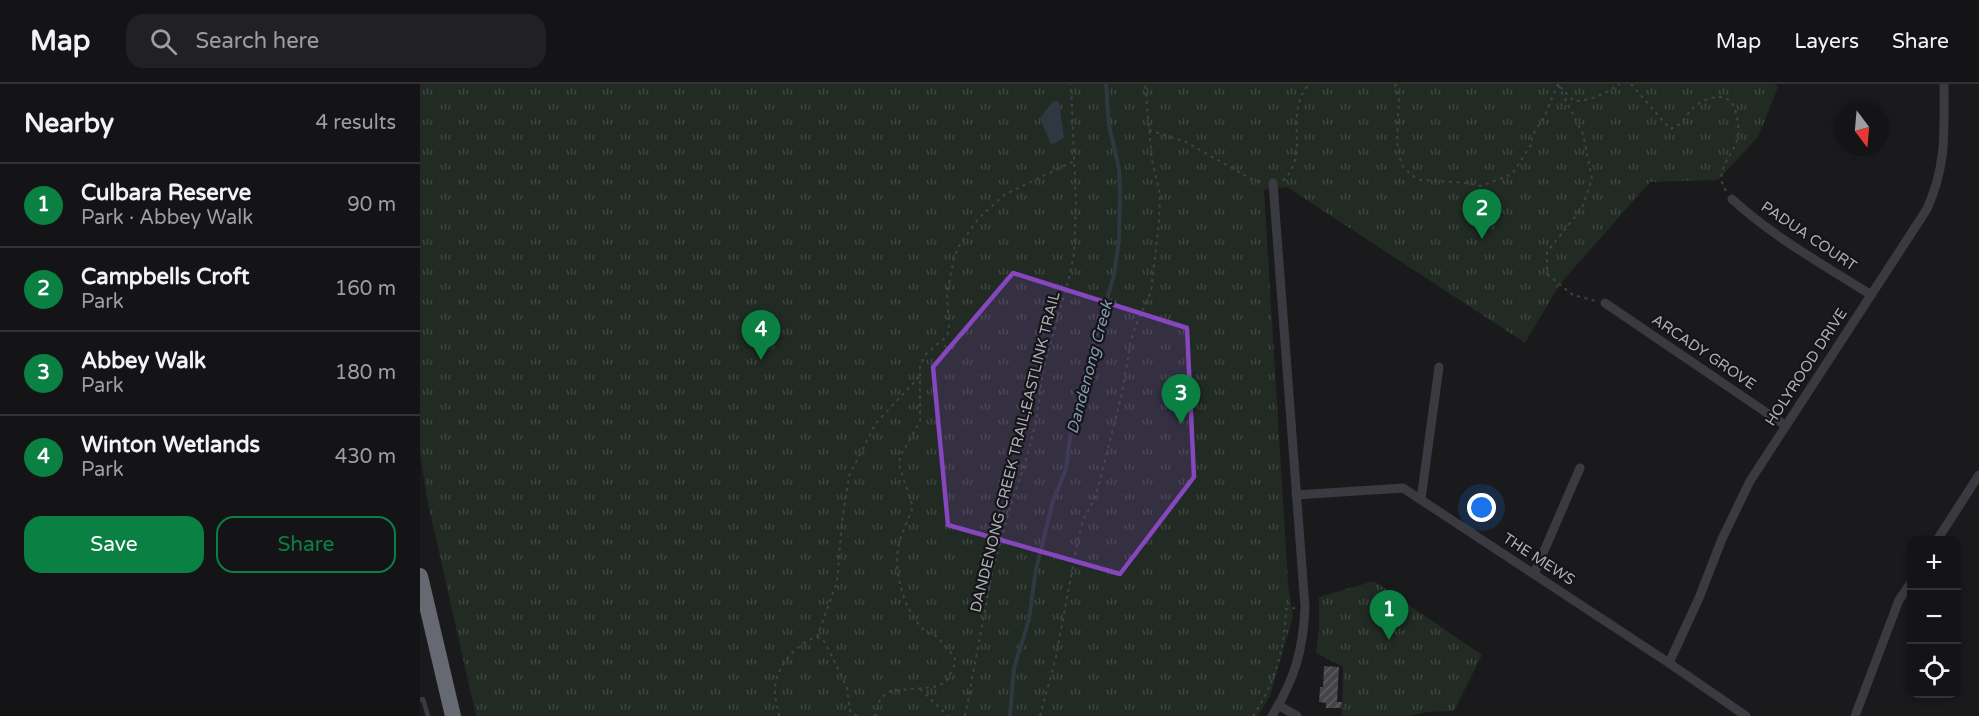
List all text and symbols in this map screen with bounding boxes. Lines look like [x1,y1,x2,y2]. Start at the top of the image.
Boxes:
search box [126,14,546,68]
text: Map [30,24,90,58]
icon: search [147,25,180,58]
text: Search here [195,28,319,54]
text: Map [1716,29,1761,54]
text: Layers [1794,29,1859,54]
text: Share [1892,29,1949,54]
north arrow [1835,102,1889,156]
text: Nearby [24,108,114,139]
text: 4 results [316,111,396,135]
text: Culbara Reserve [81,180,251,206]
pin: 2 [1462,190,1502,239]
text: 1 [37,193,50,217]
text: 90 m [347,193,396,217]
street label: PADUA COURT [1758,197,1860,275]
text: Park · Abbey Walk [81,206,253,230]
text: Campbells Croft [81,264,249,290]
text: 2 [37,277,50,301]
text: 160 m [335,277,396,301]
street label: DANDENONG CREEK TRAIL;EASTLINK TRAIL [966,289,1064,614]
text: Park [81,290,124,314]
water label: Dandenong Creek [1063,297,1118,436]
street label: HOLYROOD DRIVE [1761,305,1851,429]
pin: 4 [742,310,780,360]
street label: ARCADY GROVE [1649,311,1759,393]
text: Abbey Walk [81,348,206,374]
text: 3 [37,361,50,385]
text: 180 m [335,361,396,385]
text: Park [81,374,124,398]
pin: 3 [1162,374,1200,424]
text: Winton Wetlands [81,432,260,458]
text: 4 [37,445,50,469]
text: 430 m [335,445,396,469]
text: Park [81,458,124,482]
your location [1467,493,1496,522]
button: Save [24,516,204,573]
button: Share [216,516,396,573]
street label: THE MEWS [1500,529,1578,589]
map controls [1907,536,1961,698]
button: + [1907,536,1961,590]
pin: 1 [1370,590,1408,640]
button: − [1907,590,1961,644]
button: locate [1907,644,1961,698]

